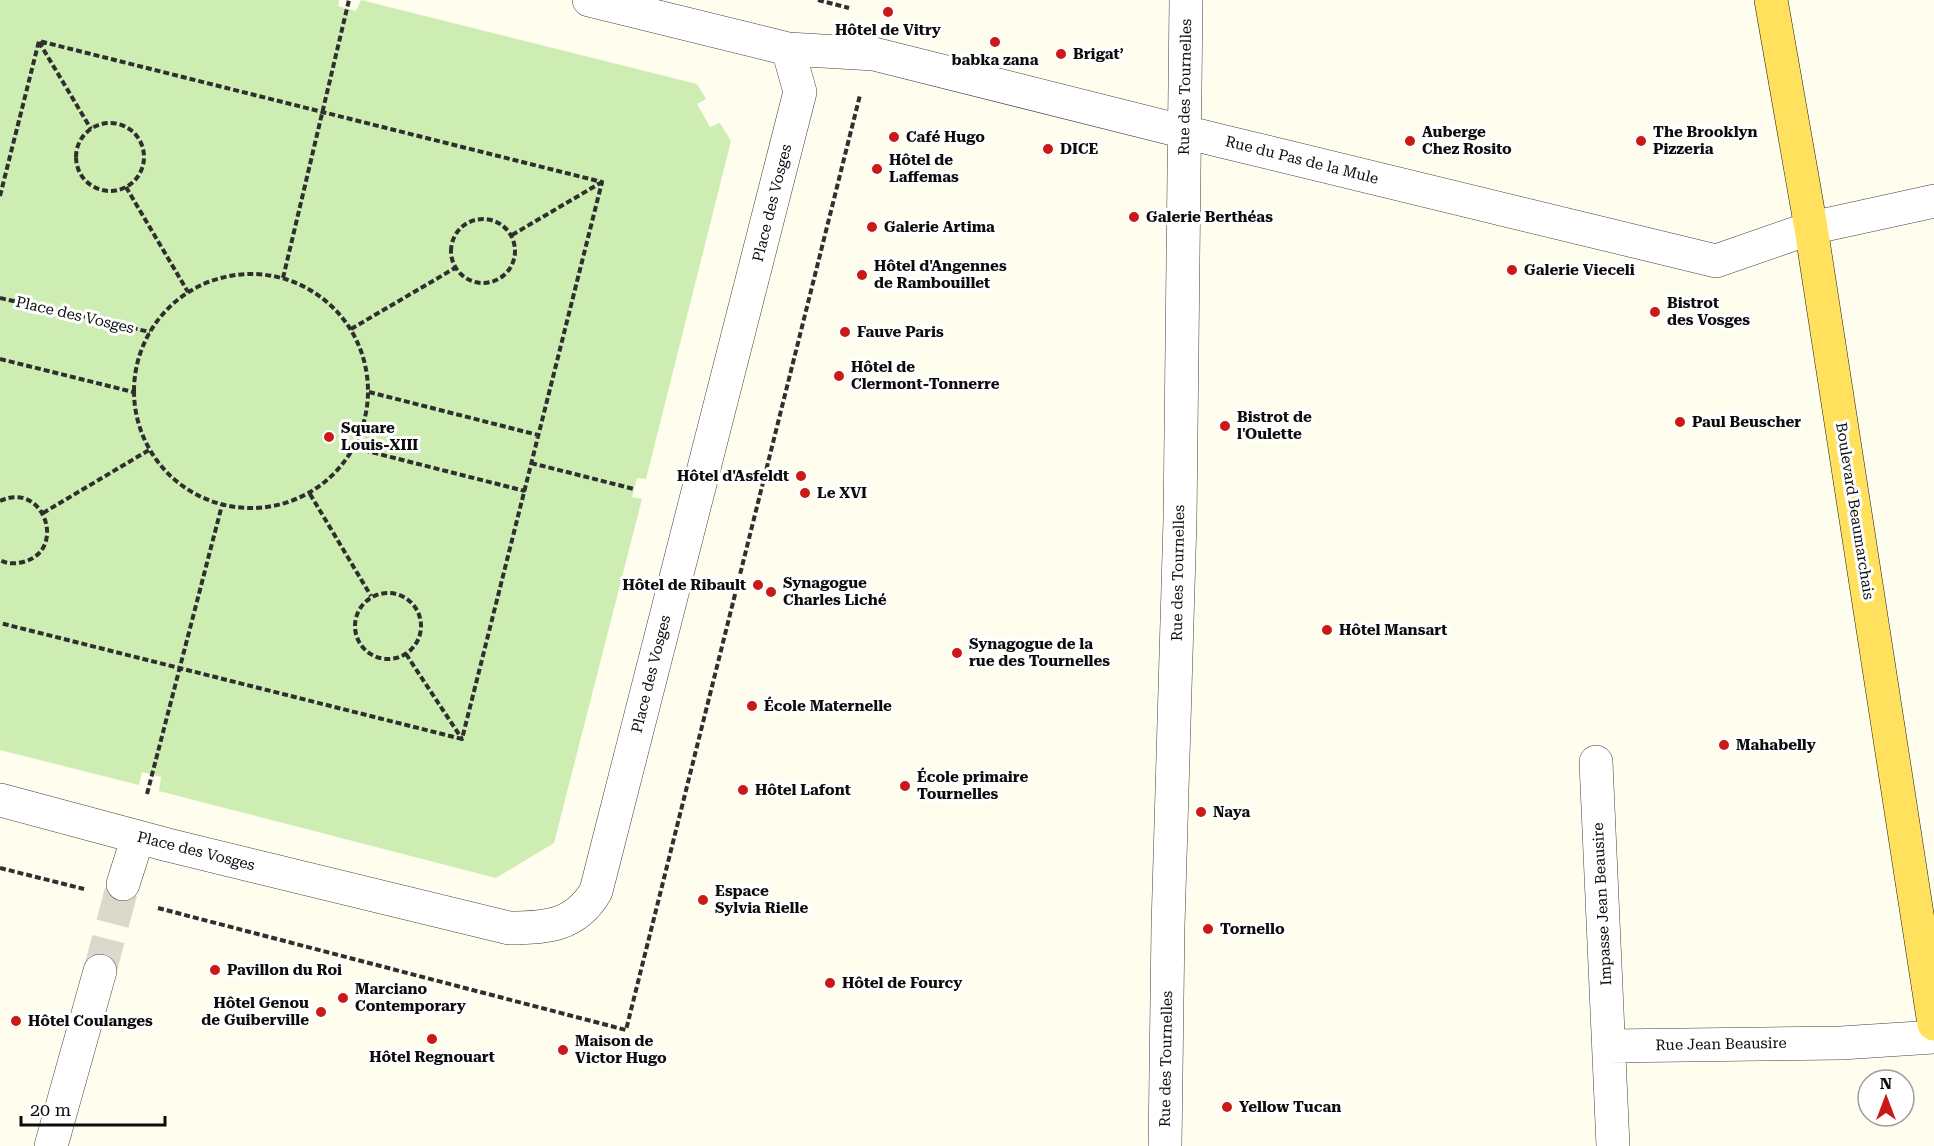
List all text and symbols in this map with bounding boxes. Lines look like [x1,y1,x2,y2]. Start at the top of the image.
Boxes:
marker: Hôtel de Vitry [881,5,895,19]
street label: Rue des Tournelles [1175,19,1195,155]
place label: Hôtel de Vitry [835,21,941,39]
marker: babka zana [988,35,1002,49]
place label: Brigat’ [1073,45,1124,63]
marker: Brigat’ [1054,47,1068,61]
place label: babka zana [952,51,1039,69]
place label: Auberge Chez Rosito [1422,123,1512,158]
place label: The Brooklyn Pizzeria [1653,123,1758,158]
place label: Café Hugo [906,128,985,146]
marker: Café Hugo [887,130,901,144]
street label: Rue du Pas de la Mule [1224,132,1380,188]
marker: Auberge Chez Rosito [1403,134,1417,148]
marker: The Brooklyn Pizzeria [1634,134,1648,148]
place label: DICE [1060,140,1099,158]
street label: Place des Vosges [749,142,795,264]
marker: DICE [1041,142,1055,156]
place label: Hôtel de Laffemas [889,151,959,186]
marker: Hôtel de Laffemas [870,162,884,176]
place label: Galerie Berthéas [1146,208,1273,226]
marker: Galerie Berthéas [1127,210,1141,224]
place label: Galerie Artima [884,218,995,236]
marker: Galerie Artima [865,220,879,234]
place label: Hôtel d'Angennes de Rambouillet [874,257,1007,292]
place label: Galerie Vieceli [1524,261,1635,279]
marker: Galerie Vieceli [1505,263,1519,277]
marker: Hôtel d'Angennes de Rambouillet [855,268,869,282]
street label: Place des Vosges [14,293,136,337]
place label: Bistrot des Vosges [1667,294,1750,329]
marker: Bistrot des Vosges [1648,305,1662,319]
place label: Fauve Paris [857,323,944,341]
marker: Fauve Paris [838,325,852,339]
place label: Hôtel de Clermont-Tonnerre [851,358,1000,393]
marker: Hôtel de Clermont-Tonnerre [832,369,846,383]
place label: Bistrot de l'Oulette [1237,408,1312,443]
place label: Paul Beuscher [1692,413,1801,431]
marker: Paul Beuscher [1673,415,1687,429]
place label: Square Louis-XIII [341,419,418,454]
marker: Bistrot de l'Oulette [1218,419,1232,433]
street label: Boulevard Beaumarchais [1832,421,1878,601]
marker: Square Louis-XIII [322,430,336,444]
place label: Hôtel d'Asfeldt [677,467,789,485]
marker: Hôtel d'Asfeldt [794,469,808,483]
place label: Le XVI [817,484,867,502]
marker: Le XVI [798,486,812,500]
street label: Rue des Tournelles [1168,505,1188,641]
place label: Synagogue Charles Liché [783,574,887,609]
place label: Hôtel de Ribault [622,576,746,594]
marker: Hôtel de Ribault [751,578,765,592]
marker: Synagogue Charles Liché [764,585,778,599]
street label: Place des Vosges [628,613,674,735]
place label: Hôtel Mansart [1339,621,1447,639]
marker: Hôtel Mansart [1320,623,1334,637]
place label: Synagogue de la rue des Tournelles [969,635,1110,670]
marker: Synagogue de la rue des Tournelles [950,646,964,660]
place label: École Maternelle [764,696,892,715]
marker: École Maternelle [745,699,759,713]
place label: Mahabelly [1736,736,1816,754]
marker: Mahabelly [1717,738,1731,752]
place label: École primaire Tournelles [917,767,1029,803]
marker: École primaire Tournelles [898,779,912,793]
place label: Hôtel Lafont [755,781,851,799]
marker: Hôtel Lafont [736,783,750,797]
place label: Naya [1213,803,1251,821]
marker: Naya [1194,805,1208,819]
street label: Impasse Jean Beausire [1589,822,1615,986]
street label: Place des Vosges [135,828,257,874]
place label: Espace Sylvia Rielle [715,882,808,917]
marker: Espace Sylvia Rielle [696,893,710,907]
place label: Tornello [1220,920,1285,938]
marker: Tornello [1201,922,1215,936]
place label: Pavillon du Roi [227,961,342,979]
marker: Pavillon du Roi [208,963,222,977]
place label: Hôtel de Fourcy [842,974,962,992]
marker: Hôtel de Fourcy [823,976,837,990]
place label: Marciano Contemporary [355,980,466,1015]
marker: Marciano Contemporary [336,991,350,1005]
street label: Rue des Tournelles [1156,991,1176,1127]
place label: Hôtel Genou de Guiberville [201,994,309,1029]
marker: Hôtel Genou de Guiberville [314,1005,328,1019]
place label: Hôtel Coulanges [28,1012,153,1030]
marker: Hôtel Coulanges [9,1014,23,1028]
marker: Hôtel Regnouart [425,1032,439,1046]
place label: Maison de Victor Hugo [575,1032,667,1067]
street label: Rue Jean Beausire [1655,1034,1787,1054]
marker: Maison de Victor Hugo [556,1043,570,1057]
place label: Hôtel Regnouart [369,1048,495,1066]
north arrow [1856,1068,1916,1128]
text: N [1880,1074,1892,1093]
scale bar [21,1089,165,1127]
place label: Yellow Tucan [1239,1098,1341,1116]
text: 20 m [30,1099,71,1120]
marker: Yellow Tucan [1220,1100,1234,1114]

